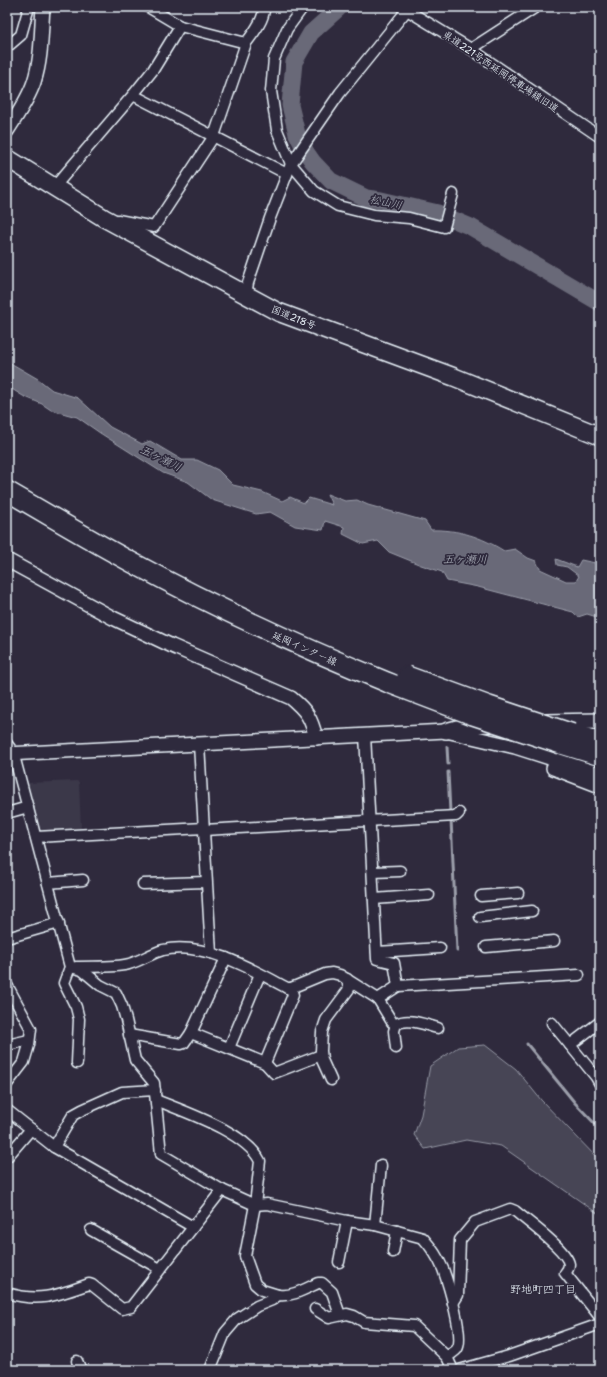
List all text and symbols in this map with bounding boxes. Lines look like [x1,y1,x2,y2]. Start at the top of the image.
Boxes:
street label: 県道221号西延岡停車場線旧道 [440,28,561,115]
water label: 松山川 [368,192,404,213]
street label: 国道218号 [269,303,318,332]
water label: 五ヶ瀬川 [138,442,184,475]
water label: 五ヶ瀬川 [443,552,487,567]
street label: 延岡インター線 [270,628,339,669]
district label: 野地町四丁目 [510,1282,576,1297]

